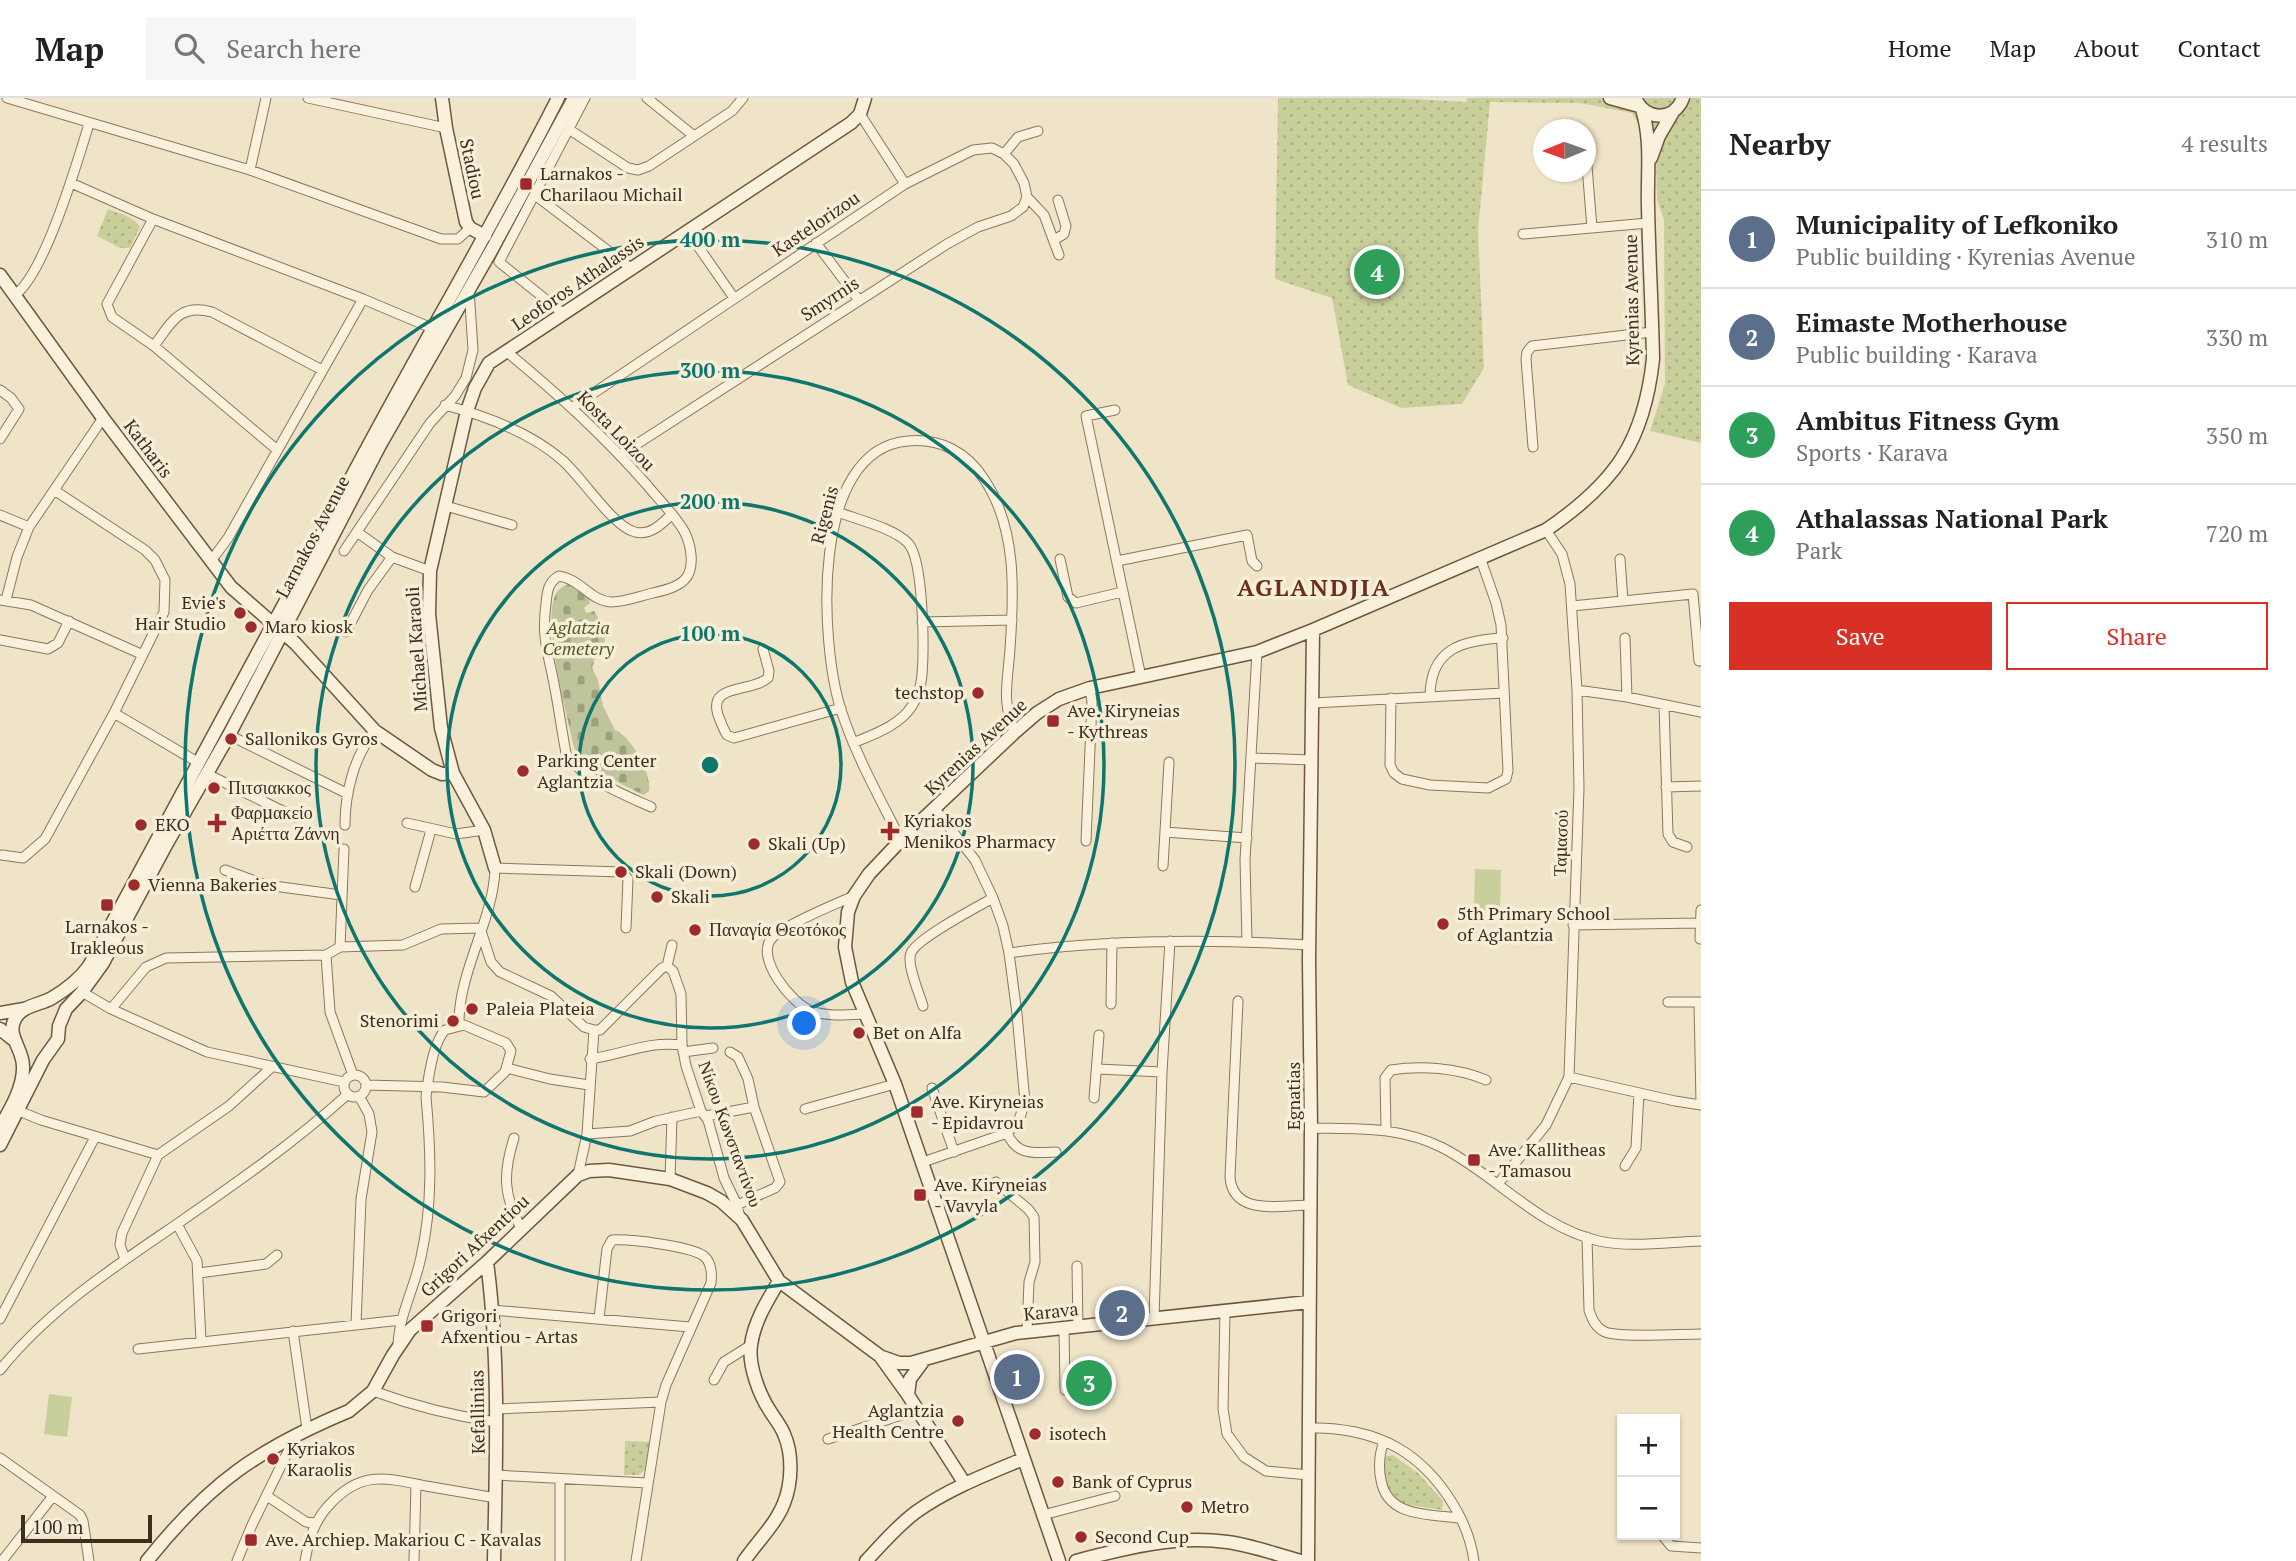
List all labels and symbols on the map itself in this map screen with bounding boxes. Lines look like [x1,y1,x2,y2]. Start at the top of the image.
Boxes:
north arrow [1533,119,1596,182]
street label: Stadiou [455,136,491,201]
place label: Larnakos - Charilaou Michail [540,161,683,206]
marker: Larnakos - Charilaou Michail [518,176,534,192]
street label: Kastelorizou [767,185,864,261]
text: 400 m [680,225,741,253]
street label: Leoforos Athalassis [507,229,648,335]
street label: Kyrenias Avenue [1618,234,1644,366]
pin: 4 [1354,246,1400,298]
street label: Smyrnis [796,270,863,326]
text: 300 m [680,356,741,384]
street label: Kosta Loizou [572,385,661,476]
street label: Katharis [119,414,179,482]
street label: Larnakos Avenue [270,471,355,602]
street label: Rigenis [805,483,843,546]
text: 200 m [680,487,741,515]
district label: AGLANDJIA [1237,571,1391,603]
street label: Michael Karaoli [400,586,432,712]
place label: Evie's Hair Studio [135,590,226,635]
marker: Evie's Hair Studio [232,605,248,621]
place label: Maro kiosk [265,614,353,638]
park label: Aglatzia Cemetery [542,615,614,660]
marker: Maro kiosk [243,619,259,635]
text: 100 m [680,619,741,647]
place label: techstop [895,680,964,704]
marker: techstop [970,685,986,701]
street label: Kyrenias Avenue [919,693,1032,800]
place label: Ave. Kiryneias - Kythreas [1067,698,1180,743]
marker: Ave. Kiryneias - Kythreas [1045,713,1061,729]
place label: Sallonikos Gyros [245,726,378,750]
marker: Sallonikos Gyros [223,731,239,747]
place label: Parking Center Aglantzia [537,748,657,793]
centre of rings [698,753,722,777]
marker: Parking Center Aglantzia [515,763,531,779]
place label: Πιτσιακκος [228,775,311,799]
marker: Πιτσιακκος [206,780,222,796]
place label: Φαρμακείο Αριέττα Ζάννη [231,800,340,845]
place label: Kyriakos Menikos Pharmacy [904,808,1056,853]
street label: Ταμασού [1547,809,1573,877]
place label: EKO [155,812,190,836]
marker: Φαρμακείο Αριέττα Ζάννη [209,815,225,831]
marker: EKO [133,817,149,833]
marker: Kyriakos Menikos Pharmacy [882,823,898,839]
place label: Skali (Up) [768,831,846,855]
marker: Skali (Up) [746,836,762,852]
place label: Skali (Down) [635,859,737,883]
marker: Skali (Down) [613,864,629,880]
place label: Vienna Bakeries [148,872,277,896]
marker: Vienna Bakeries [126,877,142,893]
place label: Skali [671,884,710,908]
marker: Skali [649,889,665,905]
marker: Larnakos - Irakleous [99,897,115,913]
place label: 5th Primary School of Aglantzia [1457,901,1611,946]
place label: Larnakos - Irakleous [65,914,149,959]
marker: 5th Primary School of Aglantzia [1435,916,1451,932]
place label: Παναγία Θεοτόκος [709,917,846,941]
marker: Παναγία Θεοτόκος [687,922,703,938]
place label: Paleia Plateia [486,996,595,1020]
marker: Paleia Plateia [464,1001,480,1017]
your location [787,1006,821,1040]
place label: Stenorimi [360,1008,439,1032]
marker: Stenorimi [445,1013,461,1029]
place label: Bet on Alfa [873,1020,962,1044]
marker: Bet on Alfa [851,1025,867,1041]
street label: Νίκου Κωνσταντίνου [693,1057,769,1210]
street label: Egnatias [1281,1062,1305,1130]
place label: Ave. Kiryneias - Epidavrou [931,1089,1044,1134]
marker: Ave. Kiryneias - Epidavrou [909,1104,925,1120]
place label: Ave. Kallitheas - Tamasou [1488,1137,1606,1182]
marker: Ave. Kallitheas - Tamasou [1466,1152,1482,1168]
place label: Ave. Kiryneias - Vavyla [934,1172,1047,1217]
marker: Ave. Kiryneias - Vavyla [912,1187,928,1203]
street label: Grigori Afxentiou [415,1189,534,1302]
pin: 2 [1099,1287,1145,1339]
street label: Karava [1022,1296,1079,1326]
place label: Grigori Afxentiou - Artas [441,1303,578,1348]
marker: Grigori Afxentiou - Artas [419,1318,435,1334]
pin: 1 [994,1351,1040,1403]
pin: 3 [1066,1357,1112,1409]
street label: Kefallinias [464,1370,490,1454]
place label: Aglantzia Health Centre [832,1398,944,1443]
marker: Aglantzia Health Centre [950,1413,966,1429]
place label: isotech [1049,1421,1107,1445]
marker: isotech [1027,1426,1043,1442]
place label: Kyriakos Karaolis [287,1436,355,1481]
marker: Kyriakos Karaolis [265,1451,281,1467]
place label: Bank of Cyprus [1072,1469,1192,1493]
marker: Bank of Cyprus [1050,1474,1066,1490]
place label: Metro [1201,1494,1249,1518]
marker: Metro [1179,1499,1195,1515]
scale bar [21,1512,152,1544]
place label: Second Cup [1095,1524,1189,1548]
place label: Ave. Archiep. Makariou C - Kavalas [265,1527,542,1551]
marker: Second Cup [1073,1529,1089,1545]
marker: Ave. Archiep. Makariou C - Kavalas [243,1532,259,1548]

